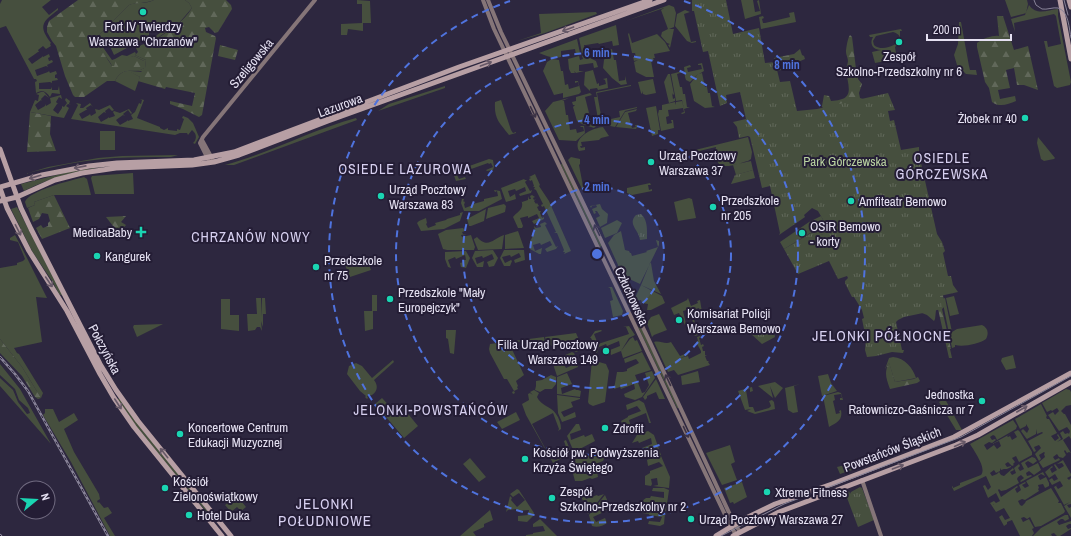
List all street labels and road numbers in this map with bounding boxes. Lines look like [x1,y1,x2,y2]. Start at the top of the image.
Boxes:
street label: Szeligowska [226,35,277,92]
street label: Lazurowa [316,90,365,121]
street label: Człuchowska [611,264,653,328]
street label: Połczyńska [84,321,125,377]
street label: Powstańców Śląskich [841,423,943,476]

